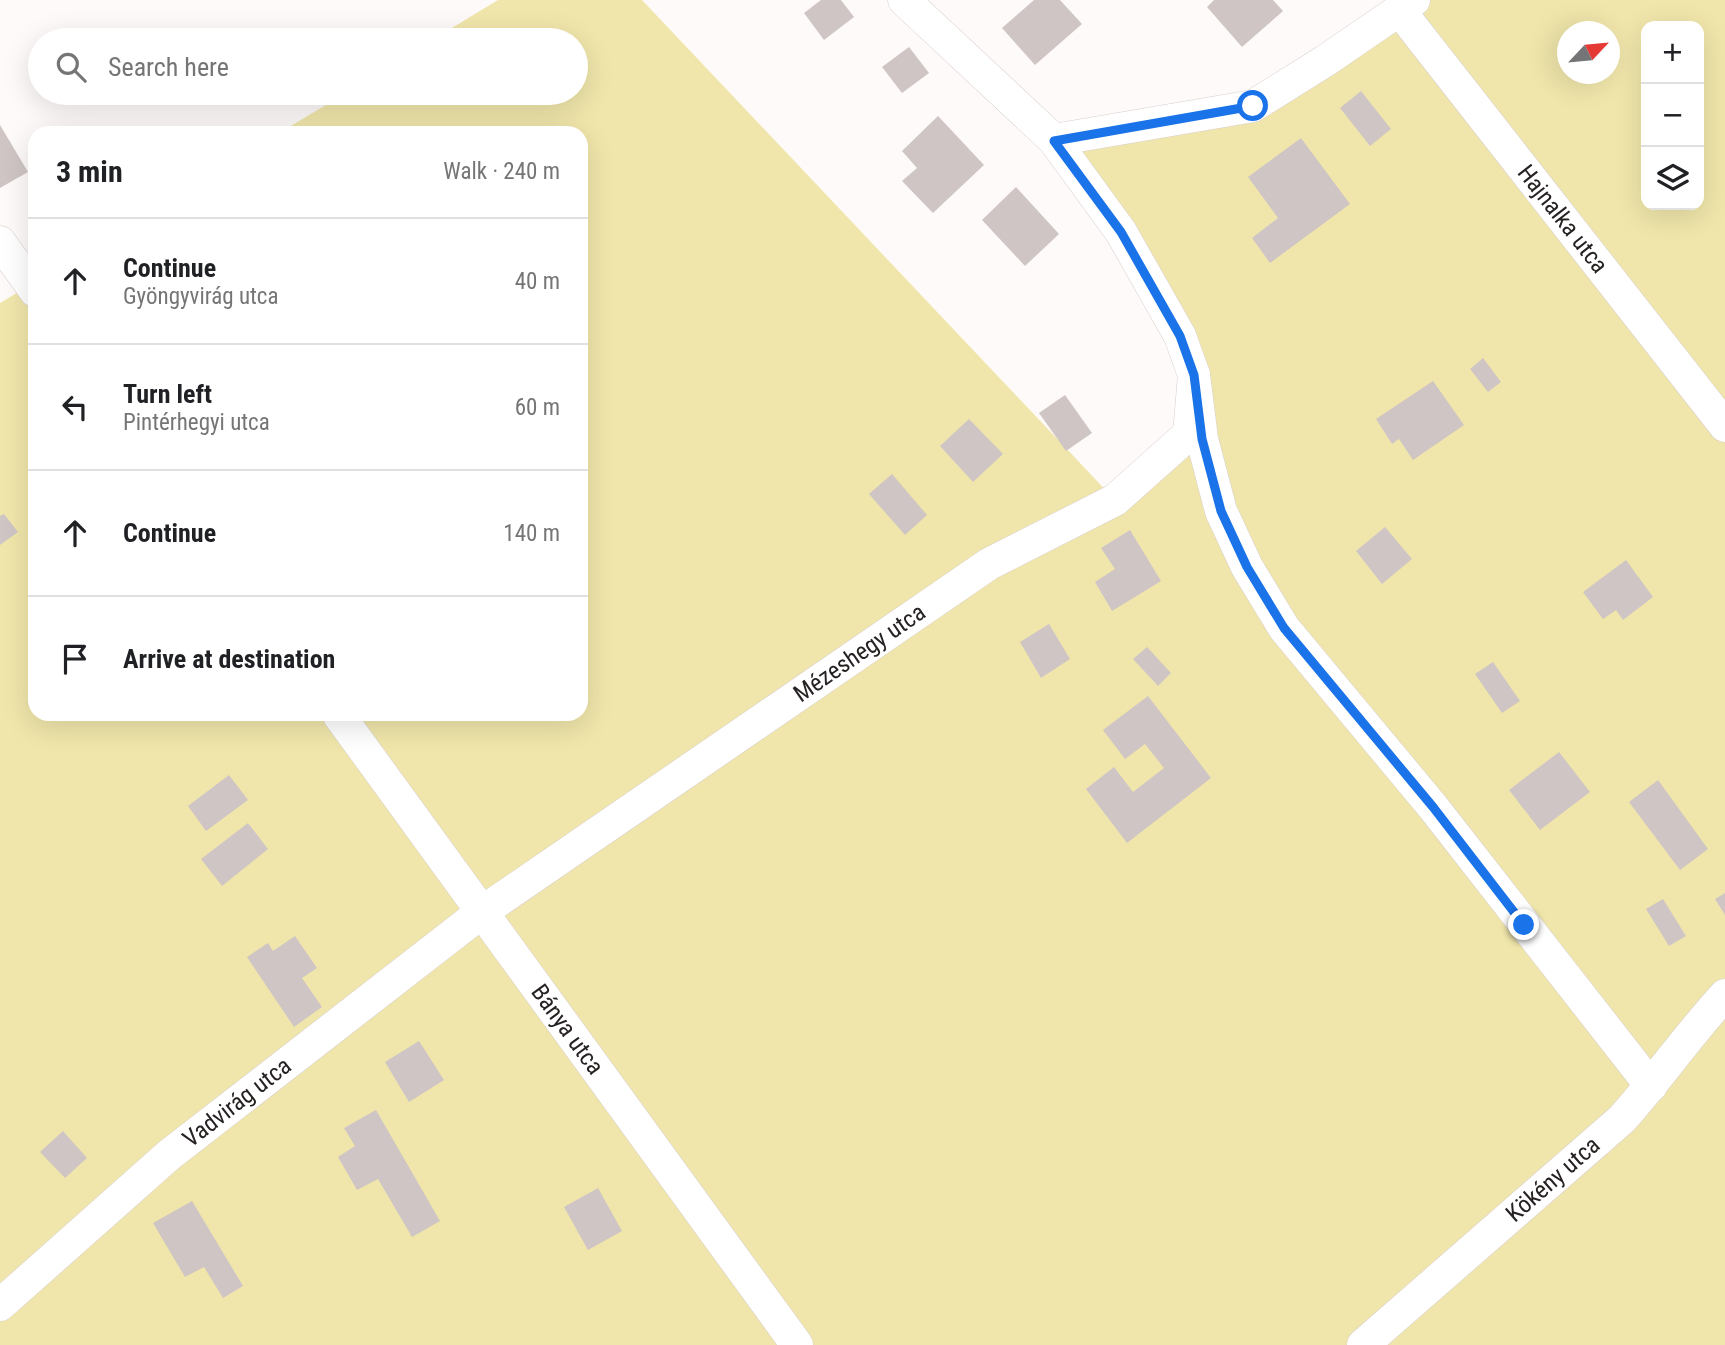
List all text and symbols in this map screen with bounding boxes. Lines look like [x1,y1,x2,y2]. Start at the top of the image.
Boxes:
north arrow [1557,21,1620,84]
map controls [1641,21,1704,210]
button: + [1641,21,1704,84]
search box [28,28,588,105]
icon: search [52,48,90,86]
text: Search here [108,52,229,82]
button: − [1641,84,1704,147]
route start [1237,90,1268,121]
button: layers [1641,147,1704,210]
text: 3 min [56,154,123,189]
text: Walk · 240 m [443,158,560,185]
street label: Hajnalka utca [1512,159,1614,278]
text: Continue [123,253,216,283]
icon: ahead [56,262,94,300]
text: 40 m [515,268,560,295]
text: Gyöngyvirág utca [123,283,279,310]
text: Turn left [123,379,212,409]
icon: left [56,388,94,426]
text: 60 m [515,394,560,421]
text: Pintérhegyi utca [123,409,270,436]
icon: ahead [56,514,94,552]
text: Continue [123,518,216,548]
text: 140 m [503,520,560,547]
street label: Mézeshegy utca [788,598,931,708]
icon: arrive [56,640,94,678]
text: Arrive at destination [123,644,335,674]
route end [1508,909,1539,940]
street label: Bánya utca [525,979,609,1080]
street label: Vadvirág utca [177,1052,297,1153]
street label: Kökény utca [1500,1131,1605,1228]

